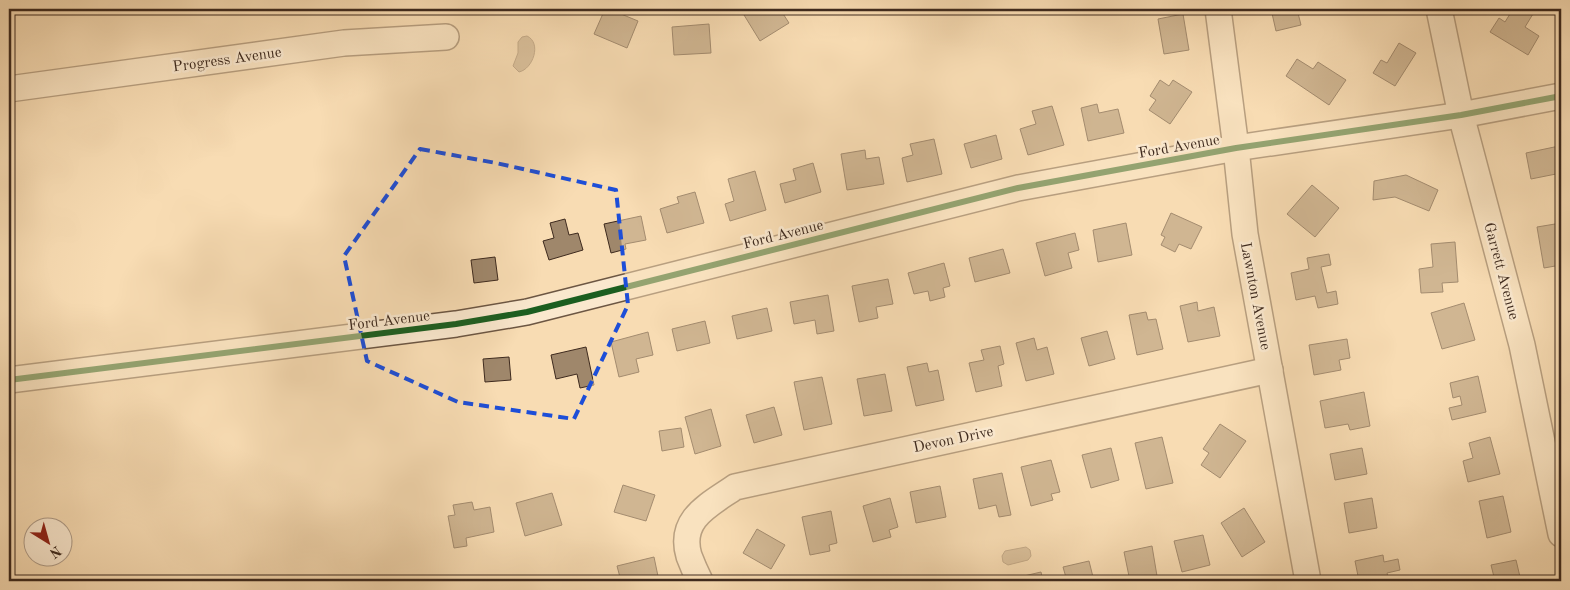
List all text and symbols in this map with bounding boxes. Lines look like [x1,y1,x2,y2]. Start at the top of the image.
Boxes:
street label: Progress Avenue [172,45,283,76]
street label: Ford Avenue [1137,133,1221,162]
street label: Ford Avenue [742,218,825,253]
street label: Garrett Avenue [1480,221,1521,322]
street label: Lawnton Avenue [1237,241,1272,352]
street label: Ford Avenue [347,309,431,334]
street label: Devon Drive [912,425,995,456]
north arrow [22,518,72,568]
text: N [46,543,64,561]

